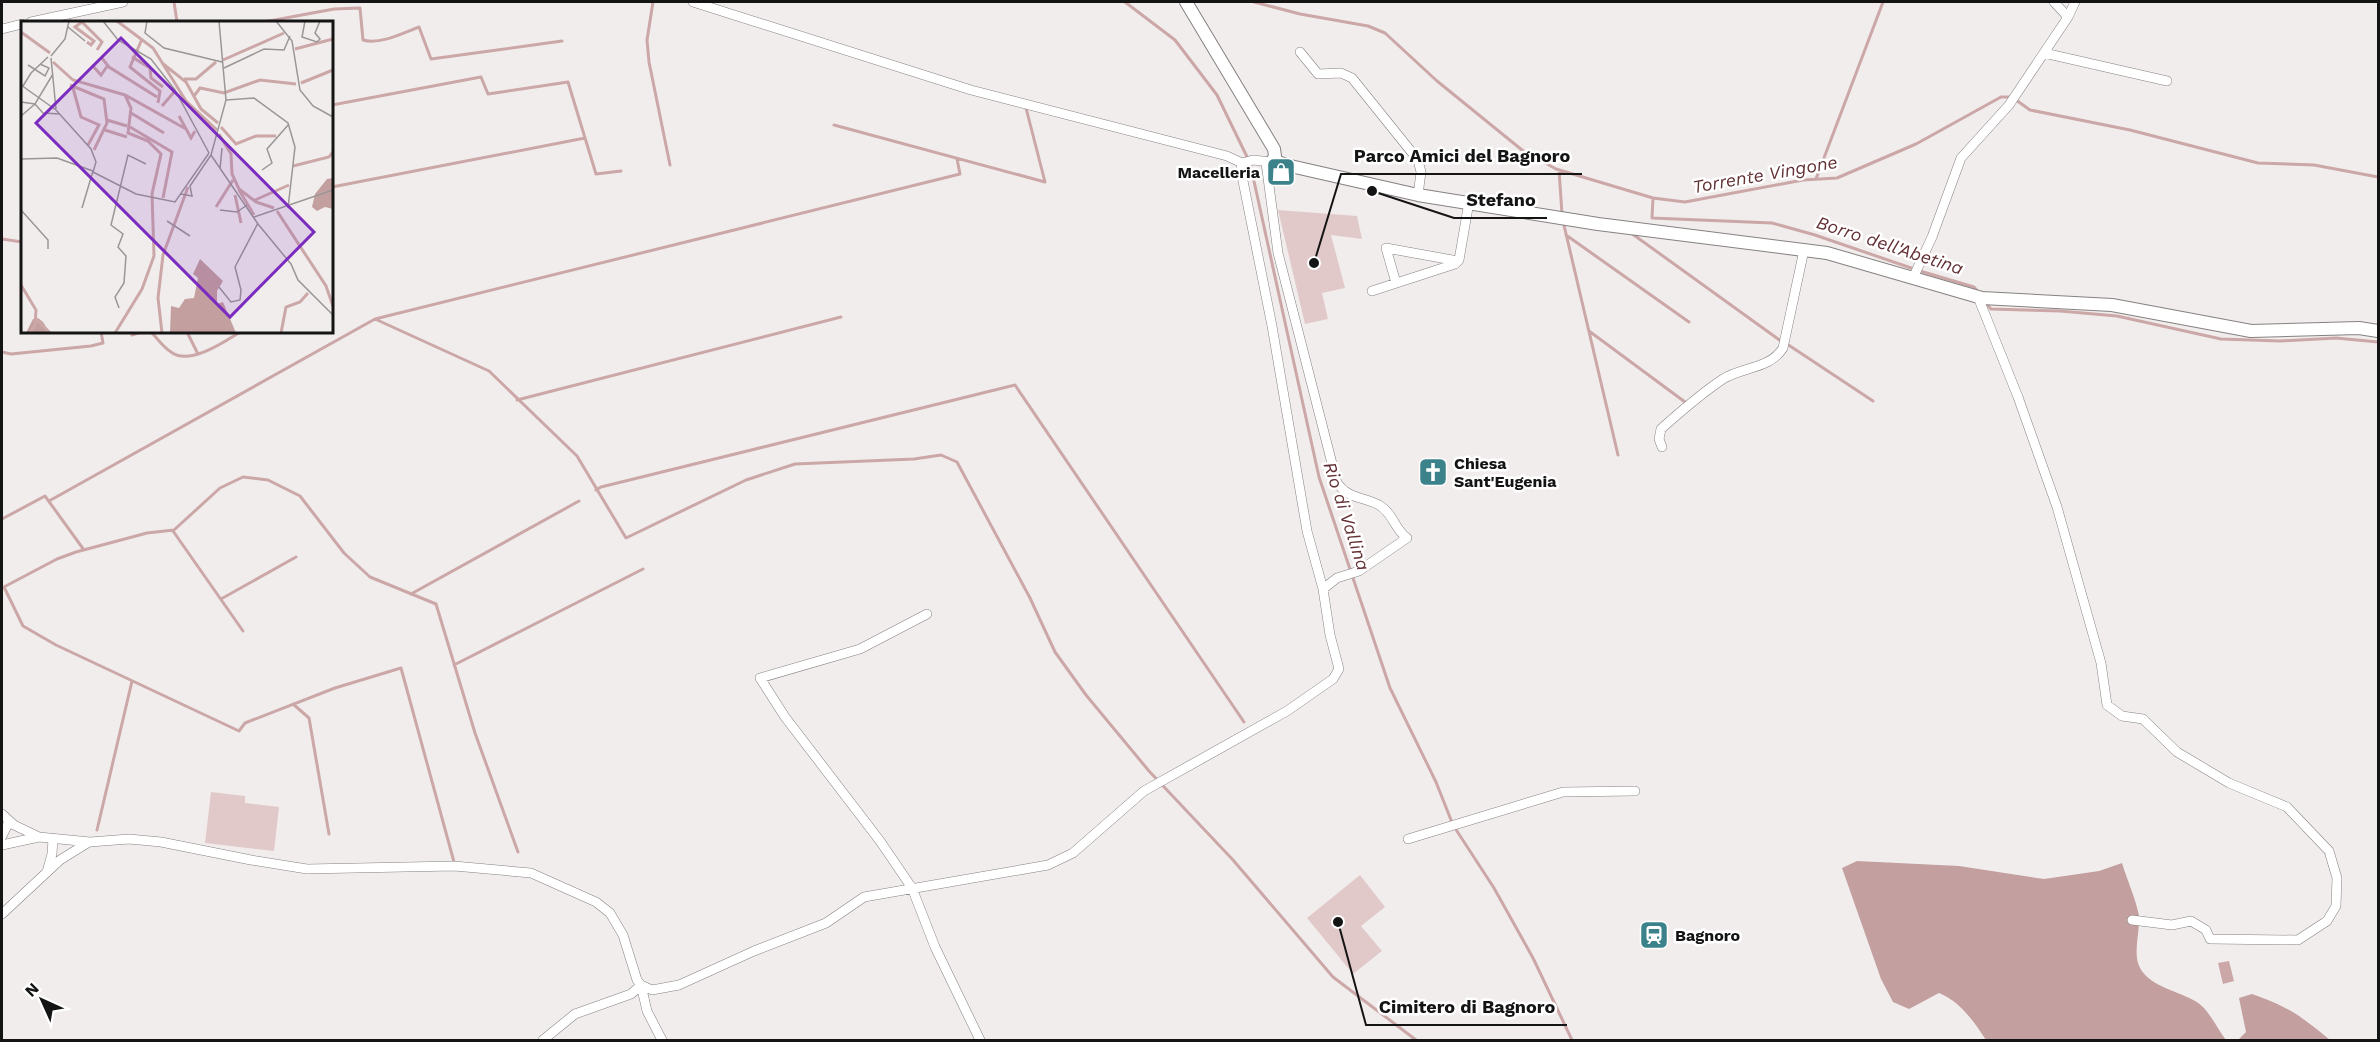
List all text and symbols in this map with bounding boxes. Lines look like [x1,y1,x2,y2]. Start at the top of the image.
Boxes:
inset map [21,21,333,333]
callout: Parco Amici del Bagnoro [1341,138,1582,174]
text: Parco Amici del Bagnoro [1354,145,1570,166]
water label: Torrente Vingone [1691,151,1839,197]
shop icon: Macelleria [1265,156,1297,188]
place label: Macelleria [1177,163,1261,182]
callout: Stefano [1454,182,1547,218]
text: Stefano [1466,189,1536,210]
water label: Borro dell'Abetina [1814,211,1966,279]
place label: Chiesa Sant'Eugenia [1454,454,1557,491]
church icon: Chiesa Sant'Eugenia [1417,456,1449,488]
water label: Rio di Vallina [1320,459,1374,573]
station icon: Bagnoro [1638,919,1670,951]
place label: Bagnoro [1675,926,1741,945]
north arrow [12,970,72,1030]
text: N [21,979,43,1001]
callout: Cimitero di Bagnoro [1366,989,1567,1025]
text: Cimitero di Bagnoro [1379,996,1555,1017]

